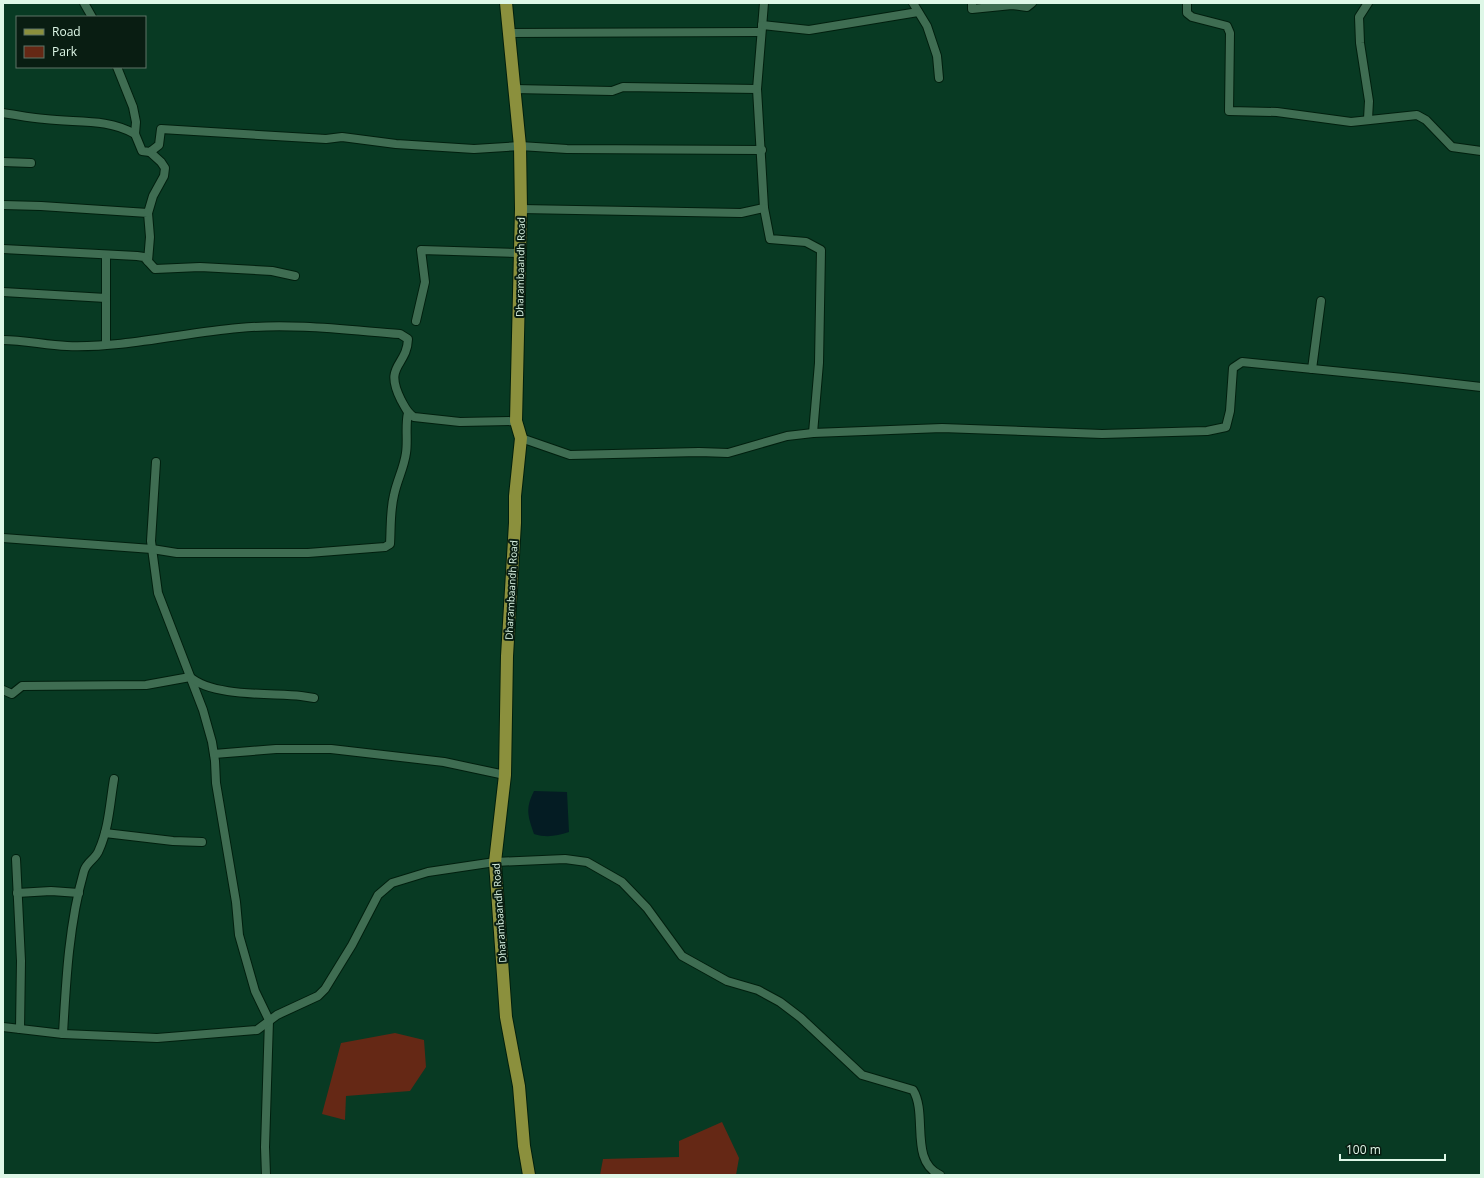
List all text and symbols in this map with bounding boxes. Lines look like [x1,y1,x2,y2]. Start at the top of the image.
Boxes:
legend [16,16,146,68]
text: Road [52,23,81,40]
text: Park [52,43,78,60]
street label: Dharambaandh Road [512,217,528,317]
street label: Dharambaandh Road [501,540,521,640]
street label: Dharambaandh Road [489,863,509,963]
scale bar [1340,1136,1445,1162]
text: 100 m [1346,1141,1381,1158]

